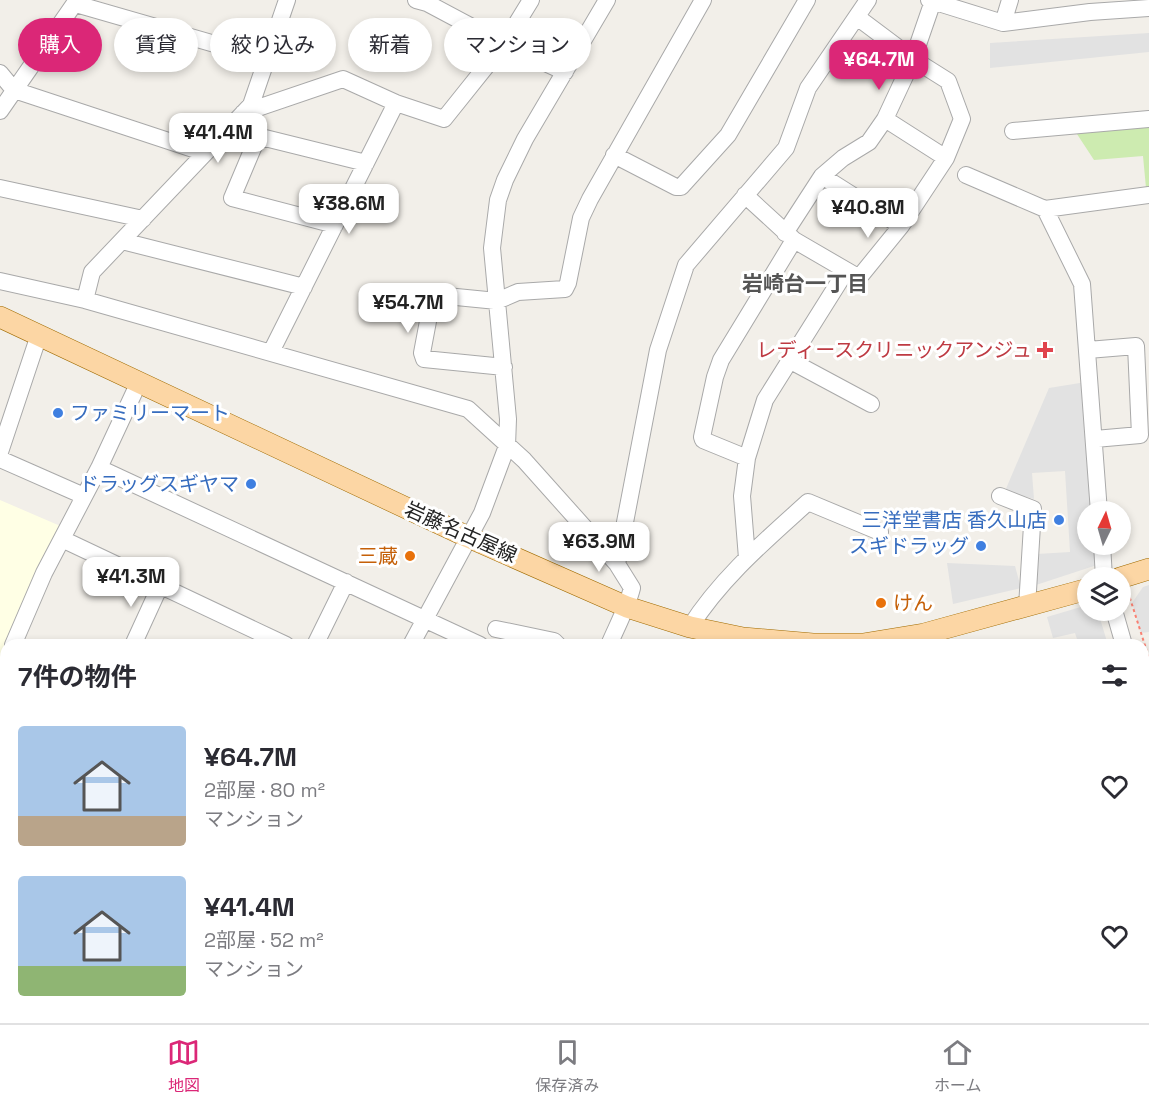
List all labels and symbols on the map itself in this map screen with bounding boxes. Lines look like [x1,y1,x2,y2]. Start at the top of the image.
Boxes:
pin: ¥64.7M [830,40,928,91]
pin: ¥41.4M [169,113,267,164]
pin: ¥38.6M [300,184,398,235]
pin: ¥40.8M [819,188,917,239]
district label: 岩崎台一丁目 [742,270,868,297]
pin: ¥54.7M [359,283,457,334]
place label: レディースクリニックアンジュ [757,337,1032,363]
marker: レディースクリニックアンジュ [1036,341,1054,359]
place label: ファミリーマート [70,400,230,426]
marker: ファミリーマート [51,406,65,420]
place label: ドラッグスギヤマ [79,471,239,497]
marker: ドラッグスギヤマ [244,477,258,491]
street label: 岩藤名古屋線 [401,496,521,568]
north arrow [1077,501,1131,555]
place label: 三洋堂書店 香久山店 [862,507,1047,533]
marker: 三洋堂書店 香久山店 [1052,513,1066,527]
pin: ¥63.9M [550,522,648,573]
place label: スギドラッグ [849,533,969,559]
marker: スギドラッグ [974,539,988,553]
place label: 三蔵 [358,543,398,569]
marker: 三蔵 [403,549,417,563]
pin: ¥41.3M [82,557,180,608]
place label: けん [893,590,933,616]
marker: けん [874,596,888,610]

